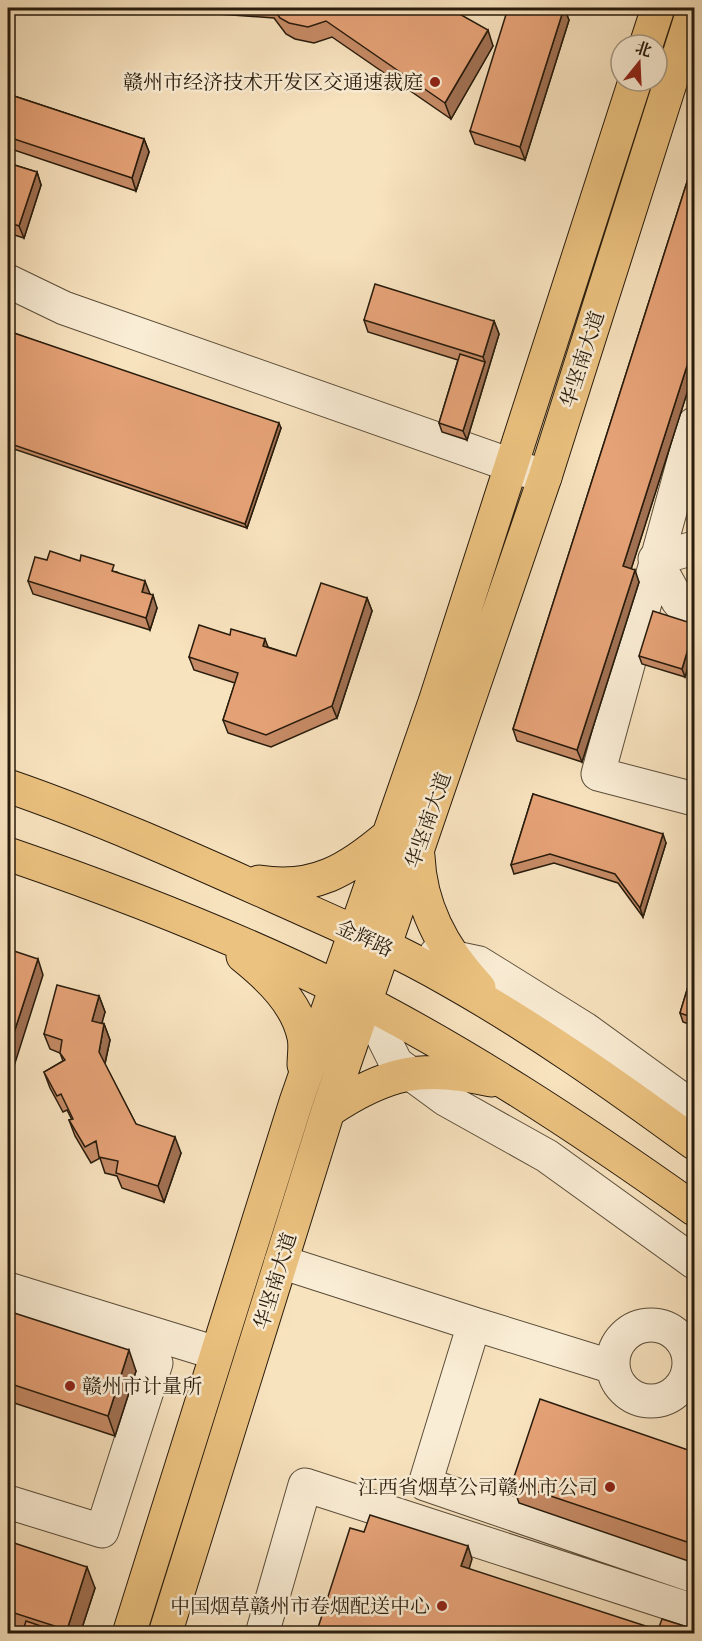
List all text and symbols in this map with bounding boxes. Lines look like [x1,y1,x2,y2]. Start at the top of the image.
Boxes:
north arrow [609,33,669,93]
text: 北 [632,35,655,63]
place label: 赣州市经济技术开发区交通速裁庭 [123,67,423,96]
marker: 赣州市经济技术开发区交通速裁庭 [428,75,442,89]
street label: 华坚南大道 [552,307,611,411]
street label: 华坚南大道 [398,768,458,872]
street label: 金辉路 [332,912,399,963]
street label: 华坚南大道 [246,1229,303,1333]
place label: 赣州市计量所 [82,1371,202,1400]
marker: 赣州市计量所 [63,1379,77,1393]
place label: 江西省烟草公司赣州市公司 [358,1472,598,1501]
marker: 江西省烟草公司赣州市公司 [603,1480,617,1494]
place label: 中国烟草赣州市卷烟配送中心 [170,1591,430,1620]
marker: 中国烟草赣州市卷烟配送中心 [435,1599,449,1613]

